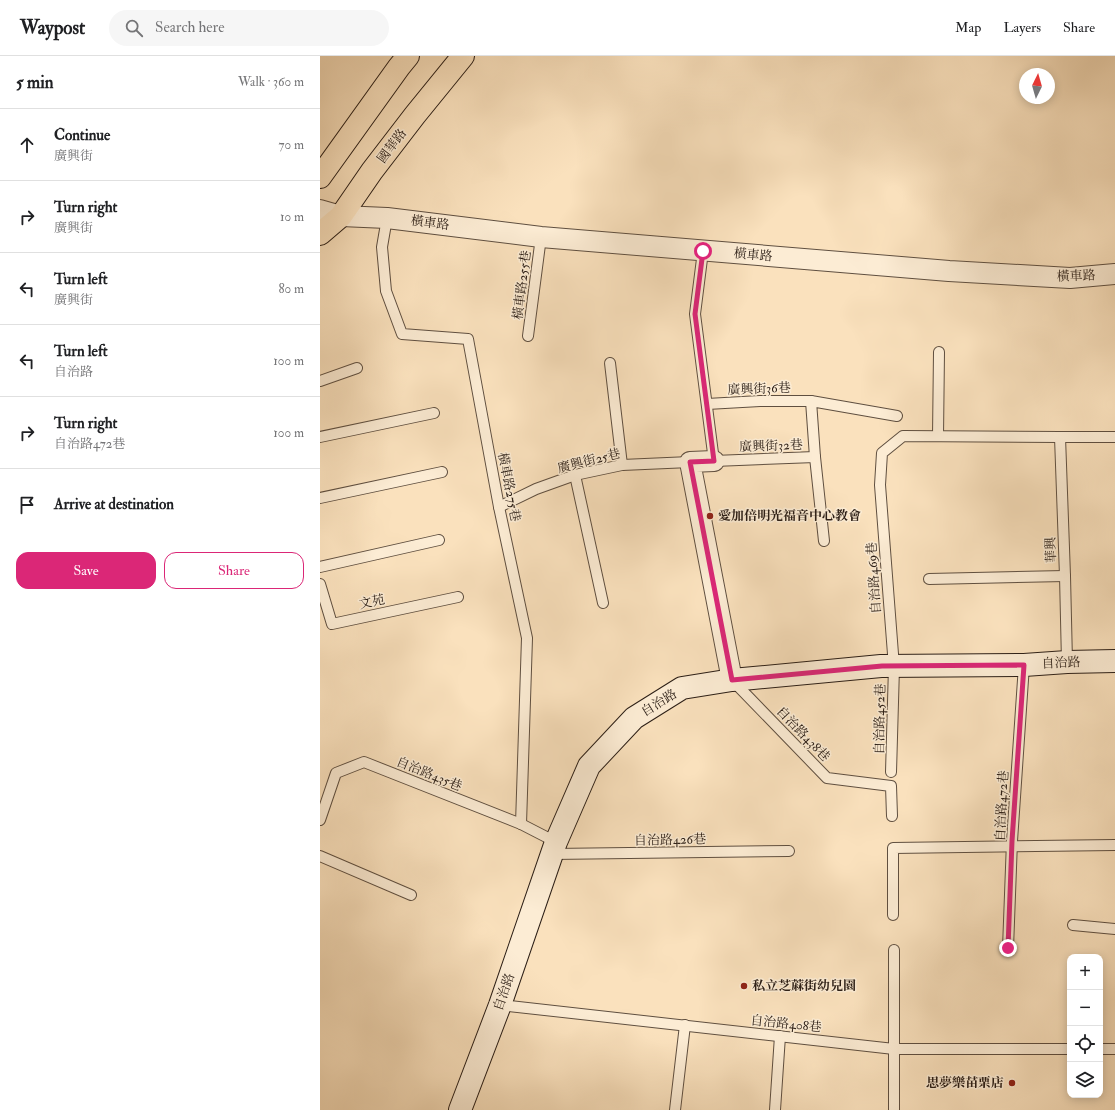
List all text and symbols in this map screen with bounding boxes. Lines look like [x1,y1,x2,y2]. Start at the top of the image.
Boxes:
search box [109,10,389,46]
text: Waypost [20,16,85,40]
icon: search [123,17,145,39]
text: Search here [155,18,224,37]
text: Map [955,19,981,36]
text: Layers [1003,19,1041,36]
text: Share [1063,19,1095,36]
north arrow [1019,68,1055,104]
text: 5 min [16,72,54,93]
text: Walk · 360 m [238,74,304,90]
text: Continue [54,126,110,145]
street label: 國華路 [374,126,410,166]
icon: ahead [16,134,38,156]
text: 70 m [279,137,304,153]
text: 廣興街 [54,148,93,164]
text: Turn right [54,198,117,217]
icon: right [16,206,38,228]
text: 10 m [280,209,304,225]
street label: 橫車路 [410,213,450,233]
text: 廣興街 [54,220,93,236]
route start [694,242,712,260]
street label: 橫車路 [733,245,773,265]
street label: 橫車路255巷 [510,249,534,321]
street label: 橫車路 [1056,267,1096,285]
text: Turn left [54,270,108,289]
icon: left [16,278,38,300]
text: 80 m [278,281,304,297]
text: 廣興街 [54,292,93,308]
text: Turn left [54,342,108,361]
icon: left [16,350,38,372]
text: 100 m [273,353,304,369]
text: 自治路 [54,364,93,380]
street label: 廣興街36巷 [727,380,791,398]
text: Turn right [54,414,117,433]
icon: right [16,422,38,444]
text: 100 m [273,425,304,441]
text: 自治路472巷 [54,436,125,452]
street label: 廣興街32巷 [739,437,803,455]
street label: 廣興街25巷 [556,445,622,477]
street label: 橫車路275巷 [494,451,524,523]
icon: arrive [16,494,38,516]
text: Arrive at destination [54,495,174,514]
place label: 愛加倍明光福音中心教會 [718,508,861,524]
marker: 愛加倍明光福音中心教會 [705,511,715,521]
street label: 華興 [1043,537,1059,563]
street label: 自治路469巷 [864,541,884,615]
button: Save [16,552,156,589]
button: Share [164,552,304,589]
street label: 文苑 [358,591,386,613]
street label: 自治路 [1041,654,1081,672]
street label: 自治路452巷 [871,683,889,755]
street label: 自治路 [638,686,680,720]
street label: 自治路438巷 [773,703,833,765]
street label: 自治路435巷 [394,754,464,794]
street label: 自治路472巷 [992,770,1012,842]
street label: 自治路426巷 [634,831,706,849]
route end [999,939,1017,957]
map controls [1067,954,1103,1098]
button: + [1067,954,1103,990]
street label: 自治路 [490,971,518,1013]
place label: 私立芝蔴街幼兒園 [752,978,856,994]
marker: 私立芝蔴街幼兒園 [739,981,749,991]
button: − [1067,990,1103,1026]
street label: 自治路408巷 [749,1012,823,1036]
button: locate [1067,1026,1103,1062]
button: layers [1067,1062,1103,1098]
place label: 思夢樂苗栗店 [926,1075,1004,1091]
marker: 思夢樂苗栗店 [1007,1078,1017,1088]

